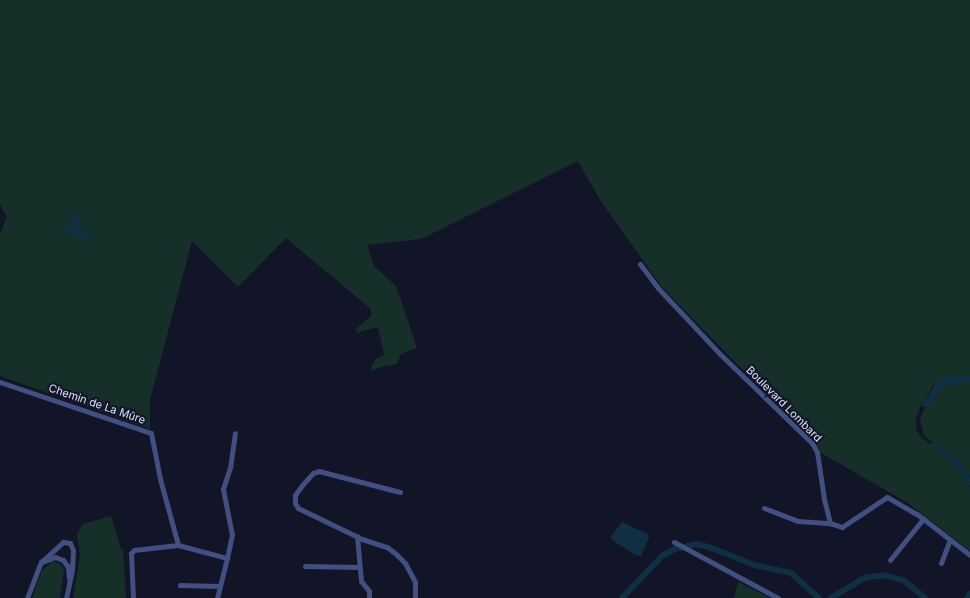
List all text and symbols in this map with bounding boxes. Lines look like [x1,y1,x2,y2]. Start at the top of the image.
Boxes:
street label: Boulevard Lombard [743,363,825,445]
street label: Chemin de La Mûre [47,381,147,427]

